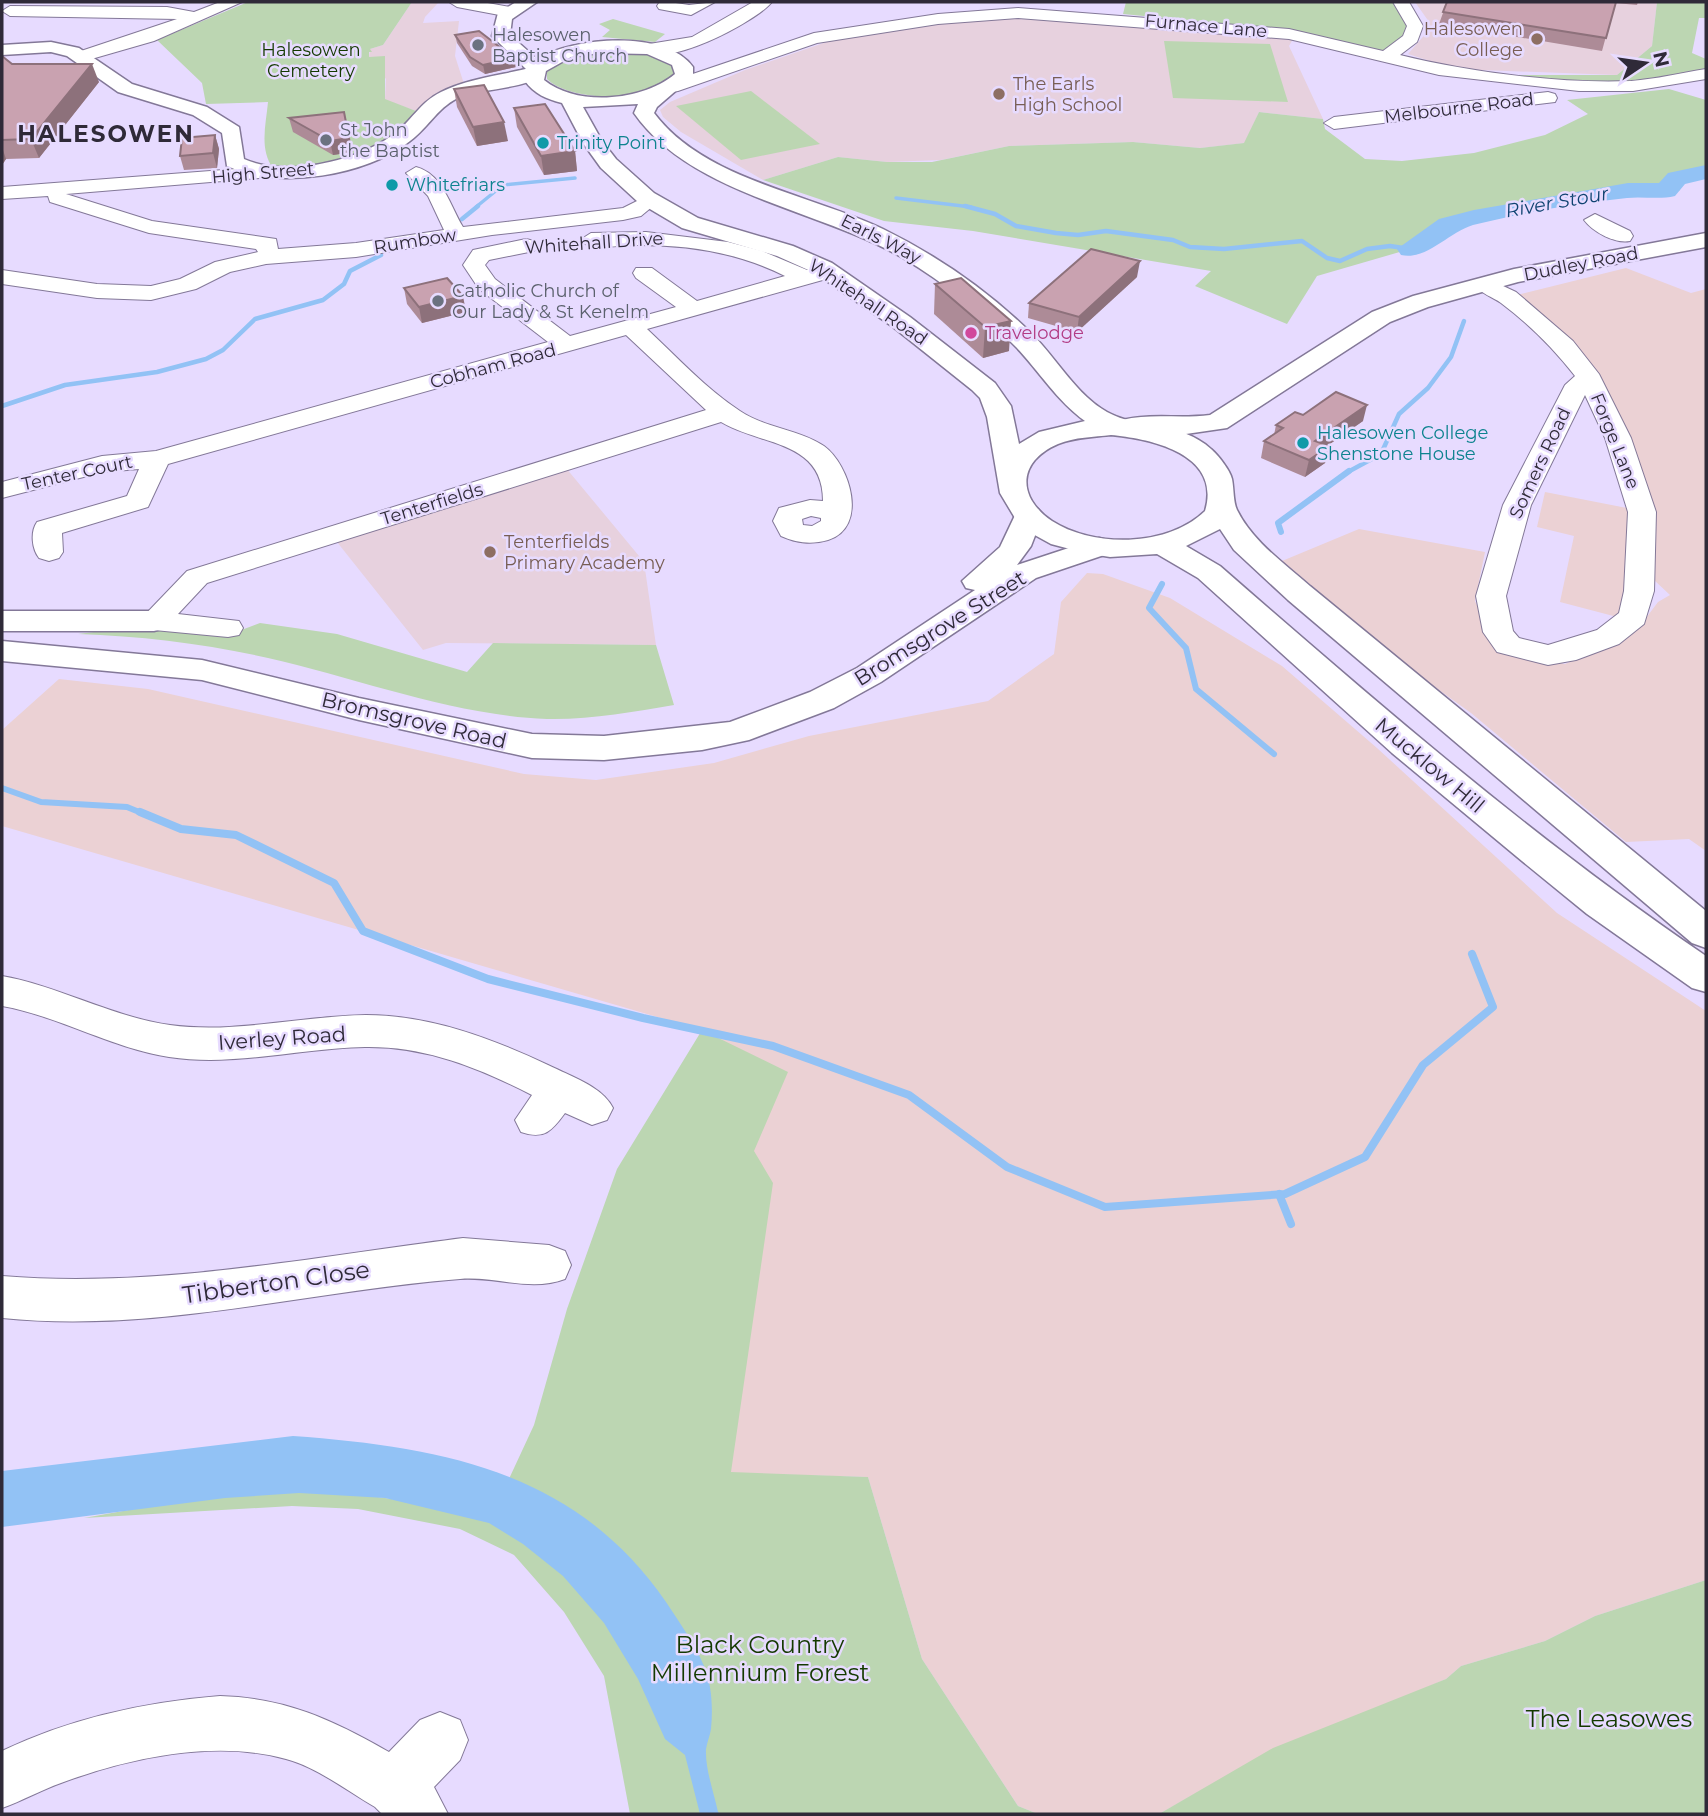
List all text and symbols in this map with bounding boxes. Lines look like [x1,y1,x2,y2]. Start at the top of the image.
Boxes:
street label: Furnace Lane [1144,10,1268,42]
place label: Halesowen College [1424,18,1523,61]
place label: Halesowen Baptist Church [492,24,628,67]
north arrow [1610,28,1680,98]
marker: Halesowen College [1529,31,1545,47]
marker: Halesowen Baptist Church [470,37,486,53]
park label: Halesowen Cemetery [261,39,361,82]
text: N [1648,49,1674,69]
place label: The Earls High School [1013,73,1122,116]
marker: The Earls High School [991,86,1007,102]
street label: Melbourne Road [1383,88,1535,128]
place label: St John the Baptist [340,119,440,162]
district label: HALESOWEN [17,120,195,148]
marker: St John the Baptist [318,132,334,148]
place label: Trinity Point [557,132,665,154]
marker: Trinity Point [535,135,551,151]
street label: High Street [211,158,315,188]
place label: Whitefriars [406,174,505,196]
marker: Whitefriars [384,177,400,193]
water label: River Stour [1504,182,1611,222]
street label: Earls Way [837,209,925,269]
street label: Rumbow [372,224,458,258]
street label: Whitehall Drive [524,227,664,259]
street label: Dudley Road [1522,242,1640,286]
street label: Whitehall Road [804,254,932,350]
place label: Catholic Church of Our Lady & St Kenelm [452,280,649,323]
marker: Catholic Church of Our Lady & St Kenelm [430,293,446,309]
place label: Travelodge [985,322,1084,344]
marker: Travelodge [963,325,979,341]
street label: Cobham Road [428,339,558,393]
street label: Forge Lane [1586,390,1644,492]
street label: Somers Road [1505,404,1575,522]
place label: Halesowen College Shenstone House [1317,422,1489,465]
marker: Halesowen College Shenstone House [1295,435,1311,451]
street label: Tenter Court [20,451,134,495]
street label: Tenterfields [378,478,486,530]
place label: Tenterfields Primary Academy [504,531,665,574]
marker: Tenterfields Primary Academy [482,544,498,560]
street label: Bromsgrove Street [849,565,1031,691]
street label: Bromsgrove Road [319,687,509,753]
street label: Mucklow Hill [1370,712,1490,818]
street label: Iverley Road [217,1021,347,1055]
street label: Tibberton Close [180,1255,372,1309]
park label: Black Country Millennium Forest [651,1630,870,1687]
park label: The Leasowes [1526,1704,1692,1733]

